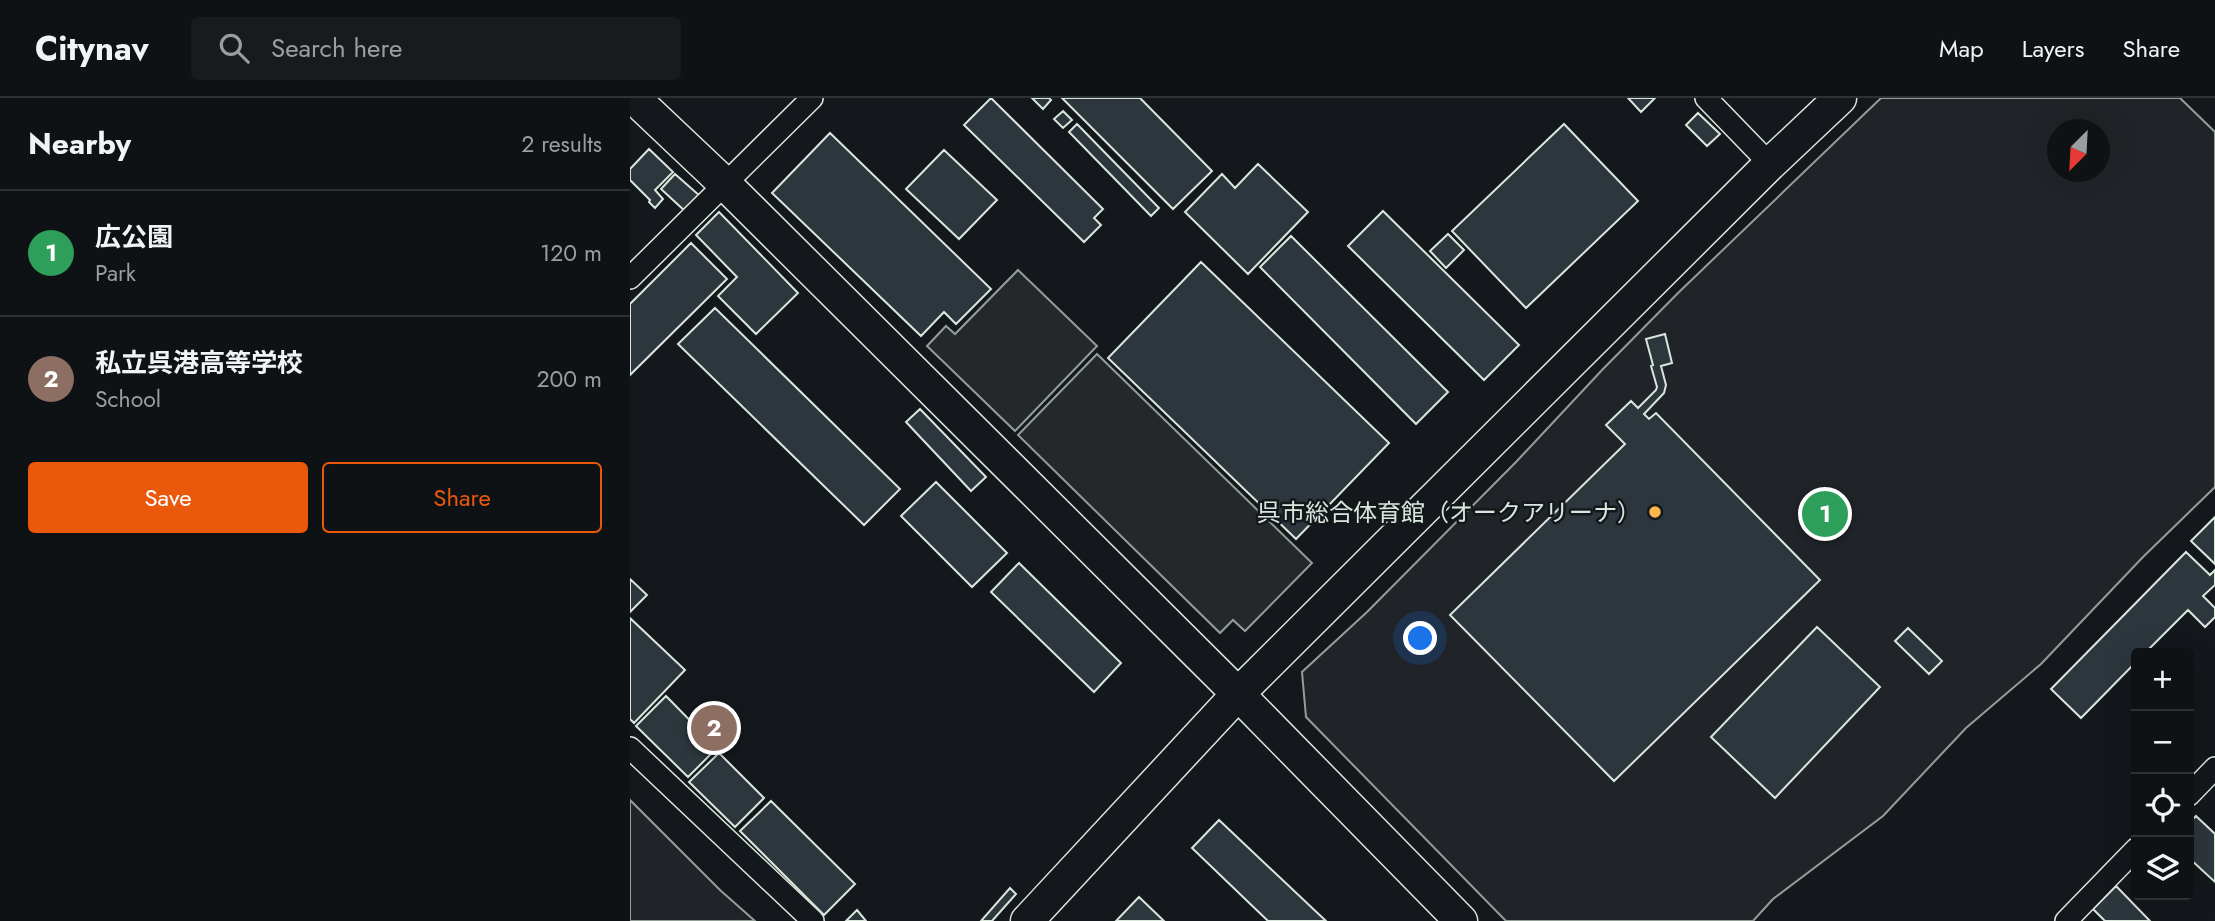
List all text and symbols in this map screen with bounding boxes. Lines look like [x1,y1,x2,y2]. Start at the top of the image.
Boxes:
search box [191,17,681,80]
text: Citynav [35,25,149,72]
icon: search [215,29,253,67]
text: Search here [271,29,402,67]
text: Map [1939,31,1984,66]
text: Layers [2022,31,2084,66]
text: Share [2122,31,2180,66]
north arrow [2047,119,2110,182]
text: Nearby [28,122,131,165]
text: 2 results [521,127,602,161]
text: 広公園 [95,218,173,256]
text: 1 [45,236,57,270]
text: 120 m [540,236,602,270]
text: Park [95,256,136,290]
text: 私立呉港高等学校 [95,344,303,382]
text: 2 [43,362,59,396]
text: 200 m [536,362,602,396]
text: School [95,382,161,416]
button: Save [28,462,308,533]
button: Share [322,462,602,533]
pin: 1 [1802,488,1848,540]
place label: 呉市総合体育館（オークアリーナ） [1257,495,1641,530]
marker: 呉市総合体育館（オークアリーナ） [1647,504,1663,520]
your location [1403,621,1437,655]
map controls [2131,648,2194,900]
button: + [2131,648,2194,711]
pin: 2 [691,702,737,754]
button: − [2131,711,2194,774]
button: locate [2131,774,2194,837]
button: layers [2131,837,2194,900]

